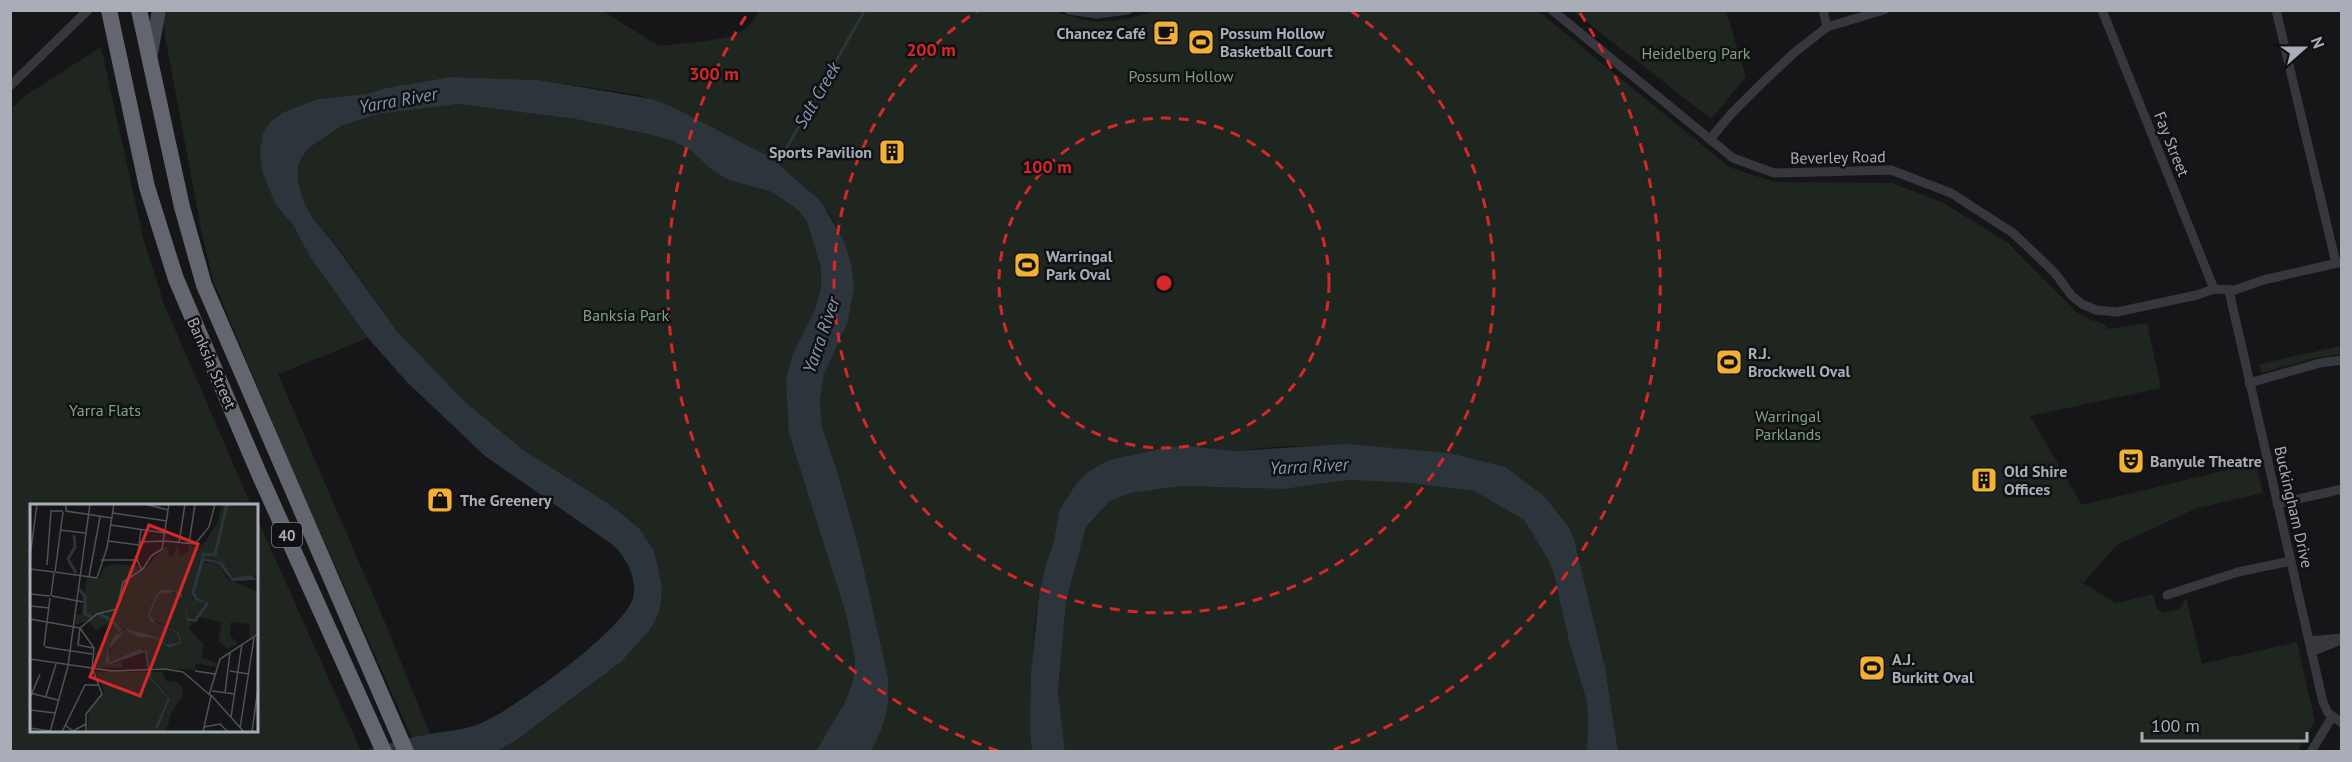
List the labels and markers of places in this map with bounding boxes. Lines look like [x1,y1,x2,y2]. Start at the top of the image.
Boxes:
cafe icon: Chancez Café [1151,18,1181,48]
place label: Chancez Café [1056,23,1146,43]
place label: Possum Hollow Basketball Court [1220,23,1333,61]
sports icon: Possum Hollow Basketball Court [1186,27,1216,57]
building icon: Sports Pavilion [877,137,907,167]
place label: Sports Pavilion [769,142,872,162]
place label: Warringal Park Oval [1046,246,1113,284]
sports icon: Warringal Park Oval [1012,250,1042,280]
centre of rings [1154,273,1174,293]
place label: R.J. Brockwell Oval [1748,343,1850,381]
sports icon: R.J. Brockwell Oval [1714,347,1744,377]
theatre icon: Banyule Theatre [2116,446,2146,476]
place label: Banyule Theatre [2150,451,2262,471]
place label: Old Shire Offices [2004,461,2067,499]
building icon: Old Shire Offices [1969,465,1999,495]
shop icon: The Greenery [425,485,455,515]
place label: The Greenery [460,490,552,510]
place label: A.J. Burkitt Oval [1892,649,1974,687]
sports icon: A.J. Burkitt Oval [1857,653,1887,683]

